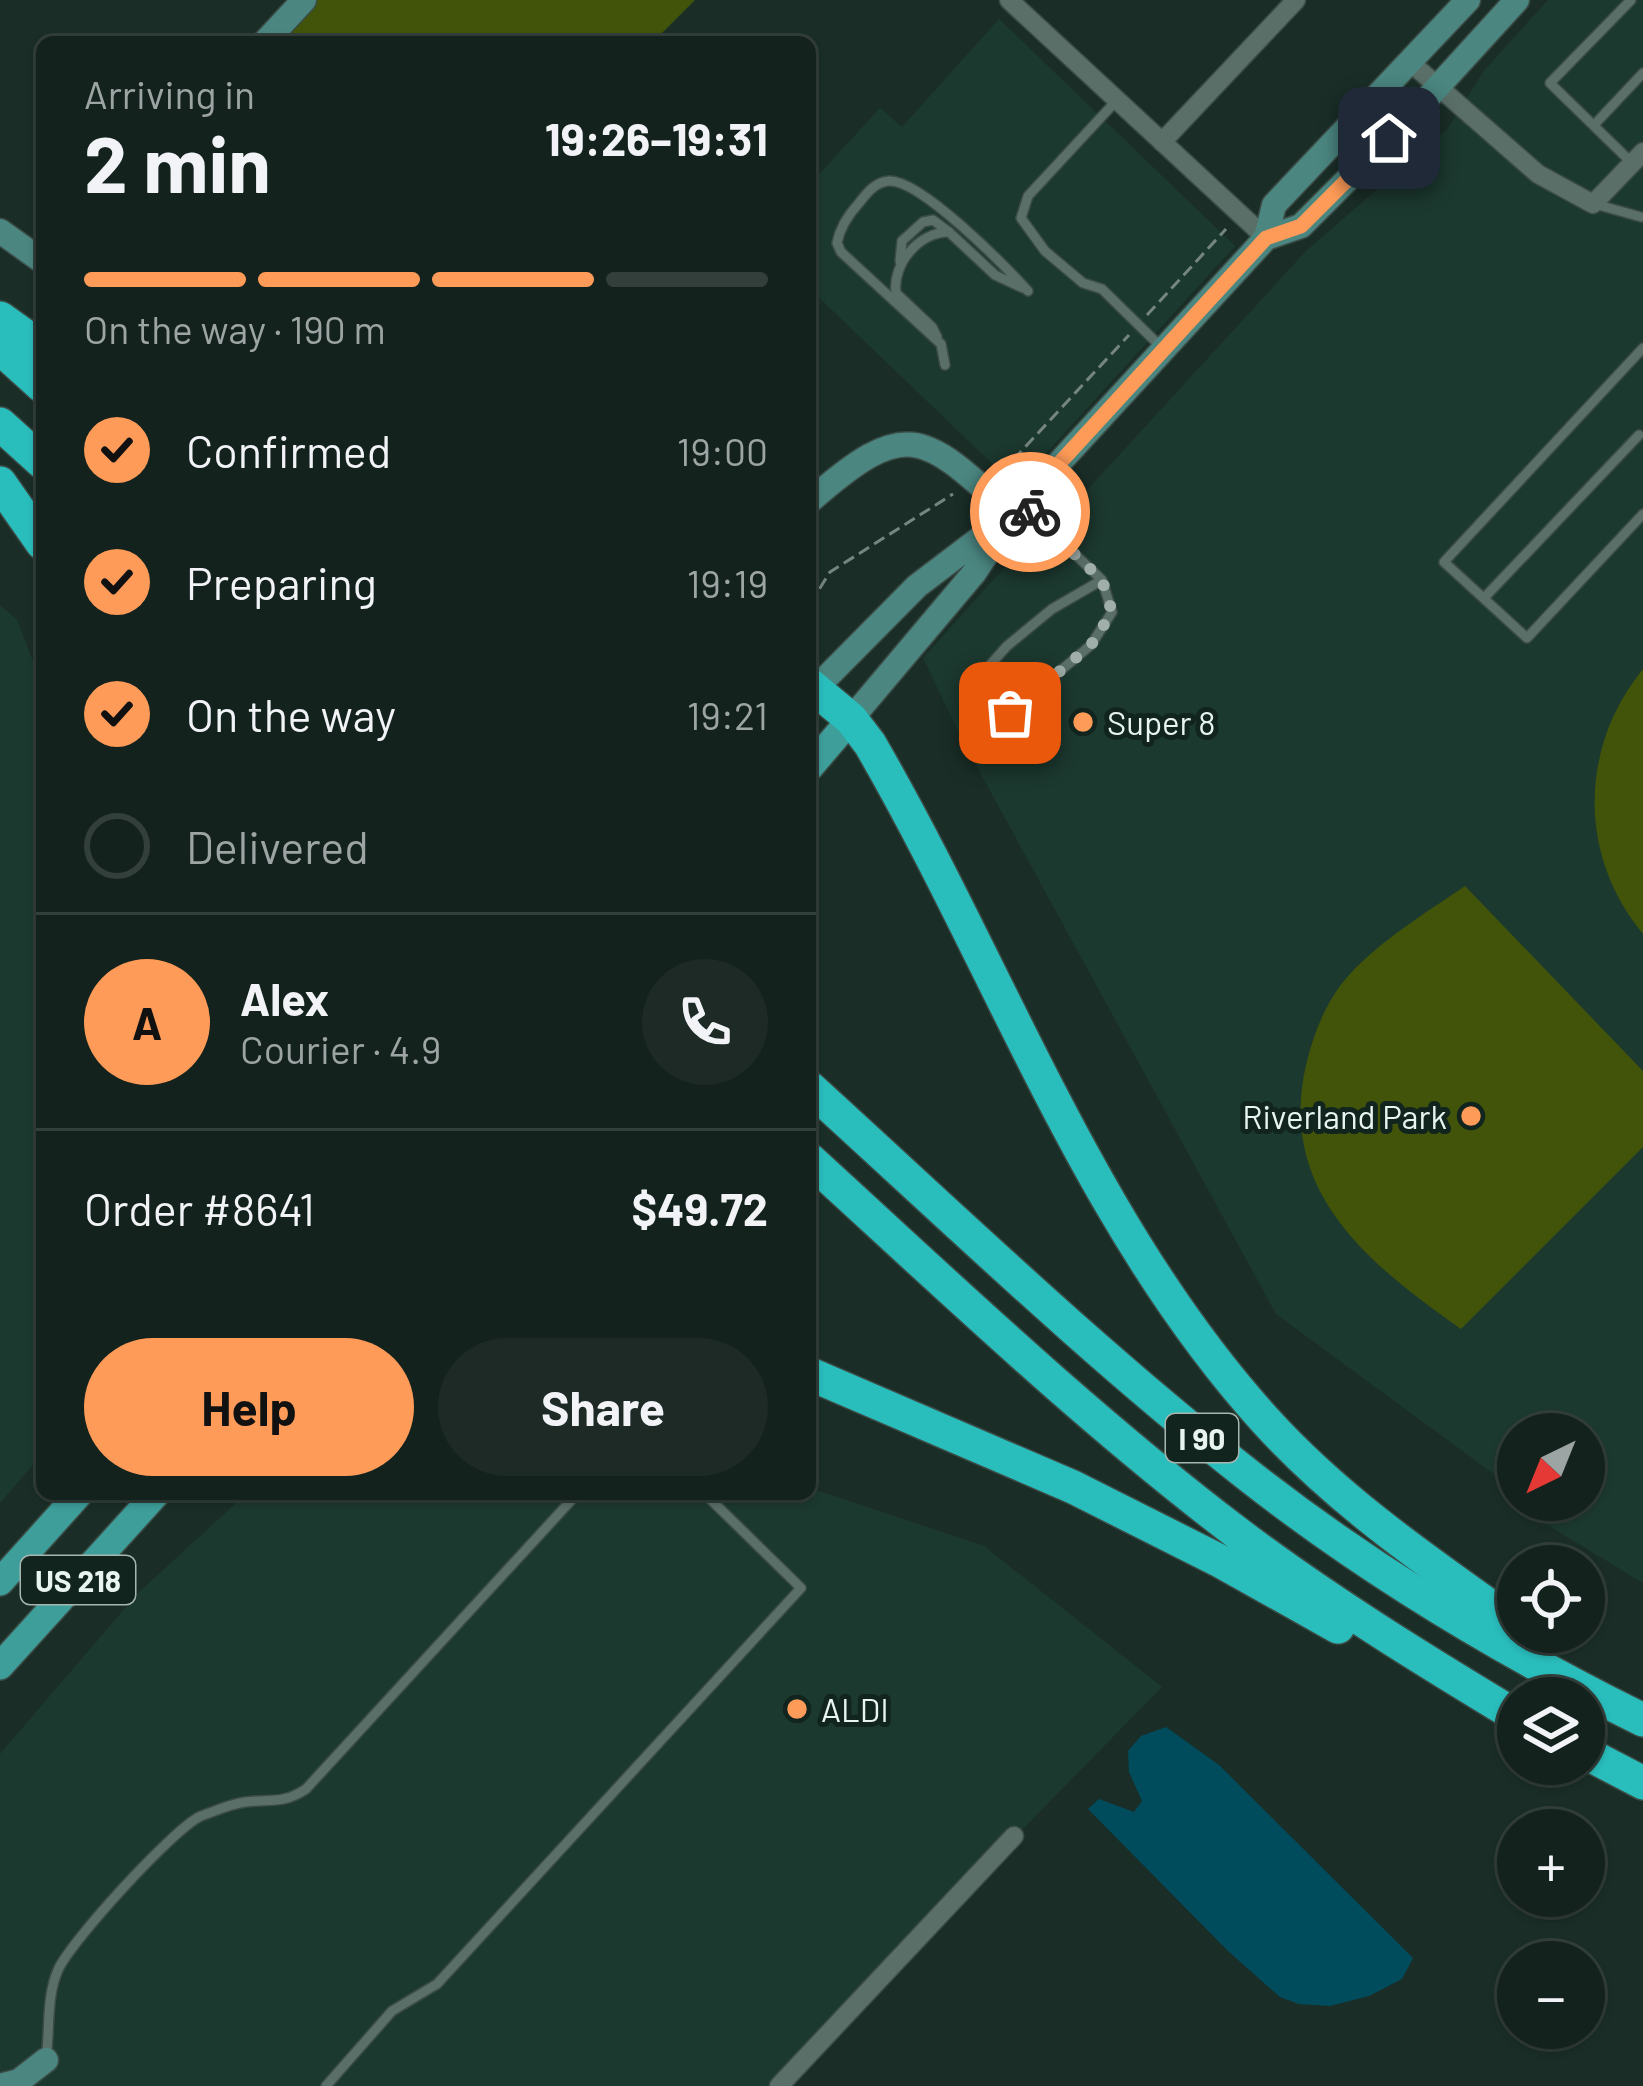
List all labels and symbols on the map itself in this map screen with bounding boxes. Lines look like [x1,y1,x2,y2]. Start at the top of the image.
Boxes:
pin [1338,87,1440,189]
courier [970,452,1090,572]
pin [959,662,1061,764]
place label: Super 8 [1107,702,1215,742]
marker: Super 8 [1070,709,1096,735]
place label: Riverland Park [1242,1096,1447,1136]
marker: Riverland Park [1458,1103,1484,1129]
north arrow [1497,1413,1605,1521]
road number: I 90 [1166,1414,1238,1462]
road number: US 218 [21,1556,135,1604]
place label: ALDI [821,1689,889,1729]
marker: ALDI [784,1696,810,1722]

